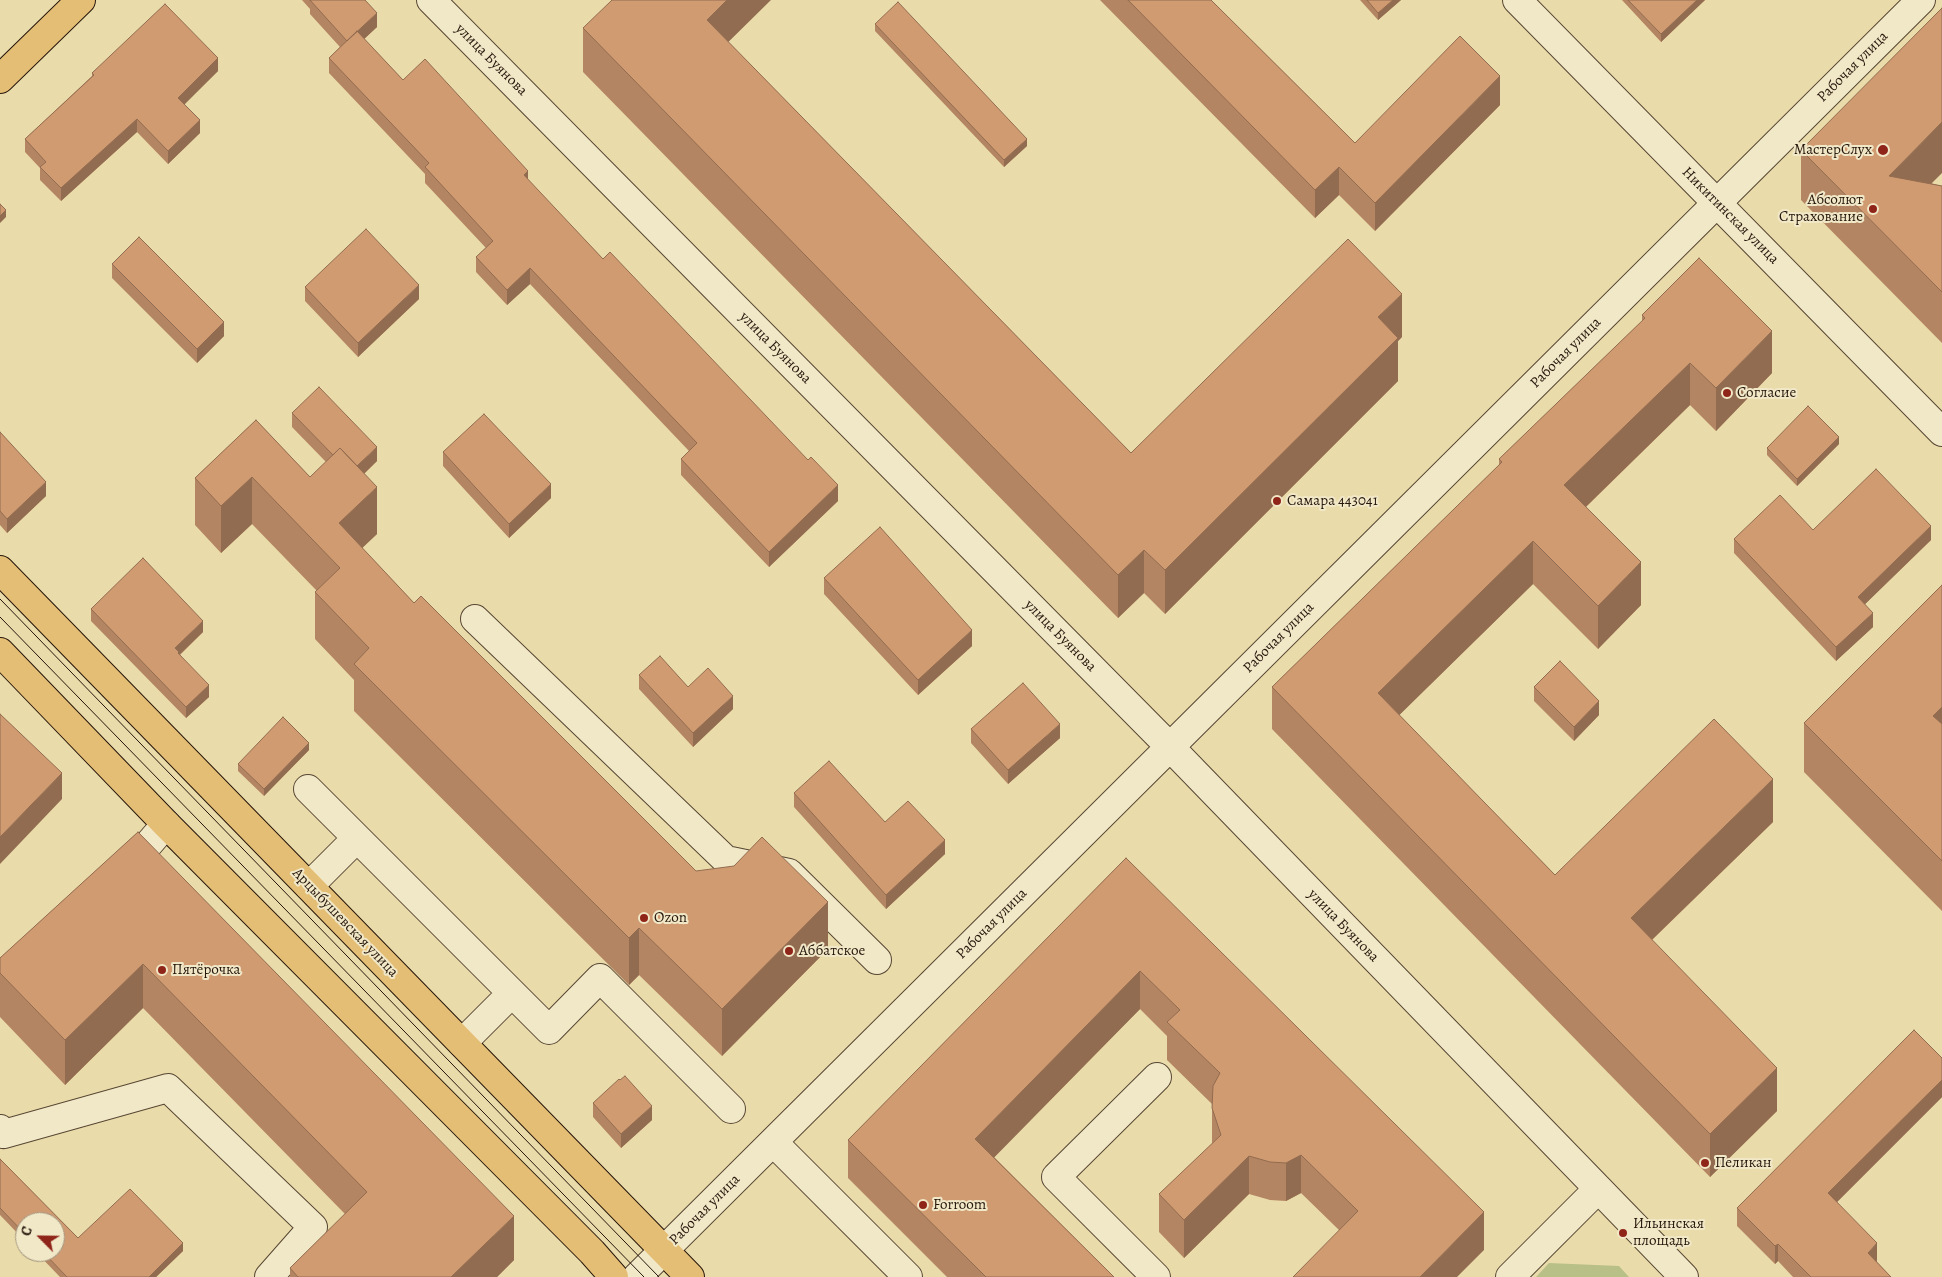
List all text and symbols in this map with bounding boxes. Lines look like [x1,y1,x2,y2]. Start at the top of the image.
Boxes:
street label: улица Буянова [451,20,531,100]
street label: Рабочая улица [1814,28,1892,106]
place label: МастерСлух [1794,141,1872,159]
marker: МастерСлух [1876,143,1890,157]
street label: Никитинская улица [1678,164,1782,268]
place label: Абсолют Страхование [1779,191,1863,226]
marker: Абсолют Страхование [1867,203,1879,215]
street label: улица Буянова [735,308,815,388]
street label: Рабочая улица [1527,314,1605,392]
place label: Согласие [1737,384,1796,402]
marker: Согласие [1721,387,1733,399]
place label: Самара 443041 [1287,492,1378,510]
marker: Самара 443041 [1271,495,1283,507]
street label: улица Буянова [1020,596,1100,676]
street label: Рабочая улица [1240,599,1318,677]
street label: Арцыбушевская улица [288,865,402,981]
street label: Рабочая улица [953,885,1031,963]
street label: улица Буянова [1304,886,1382,966]
place label: Ozon [654,909,687,927]
marker: Ozon [638,912,650,924]
place label: Аббатское [799,942,865,960]
marker: Аббатское [783,945,795,957]
place label: Пятёрочка [172,961,240,979]
marker: Пятёрочка [156,964,168,976]
place label: Пеликан [1715,1154,1772,1172]
marker: Пеликан [1699,1157,1711,1169]
street label: Рабочая улица [666,1171,744,1249]
place label: Forroom [933,1196,986,1214]
marker: Forroom [917,1199,929,1211]
north arrow [15,1212,65,1262]
place label: Ильинская площадь [1633,1215,1704,1250]
text: С [16,1224,37,1239]
marker: Ильинская площадь [1617,1227,1629,1239]

